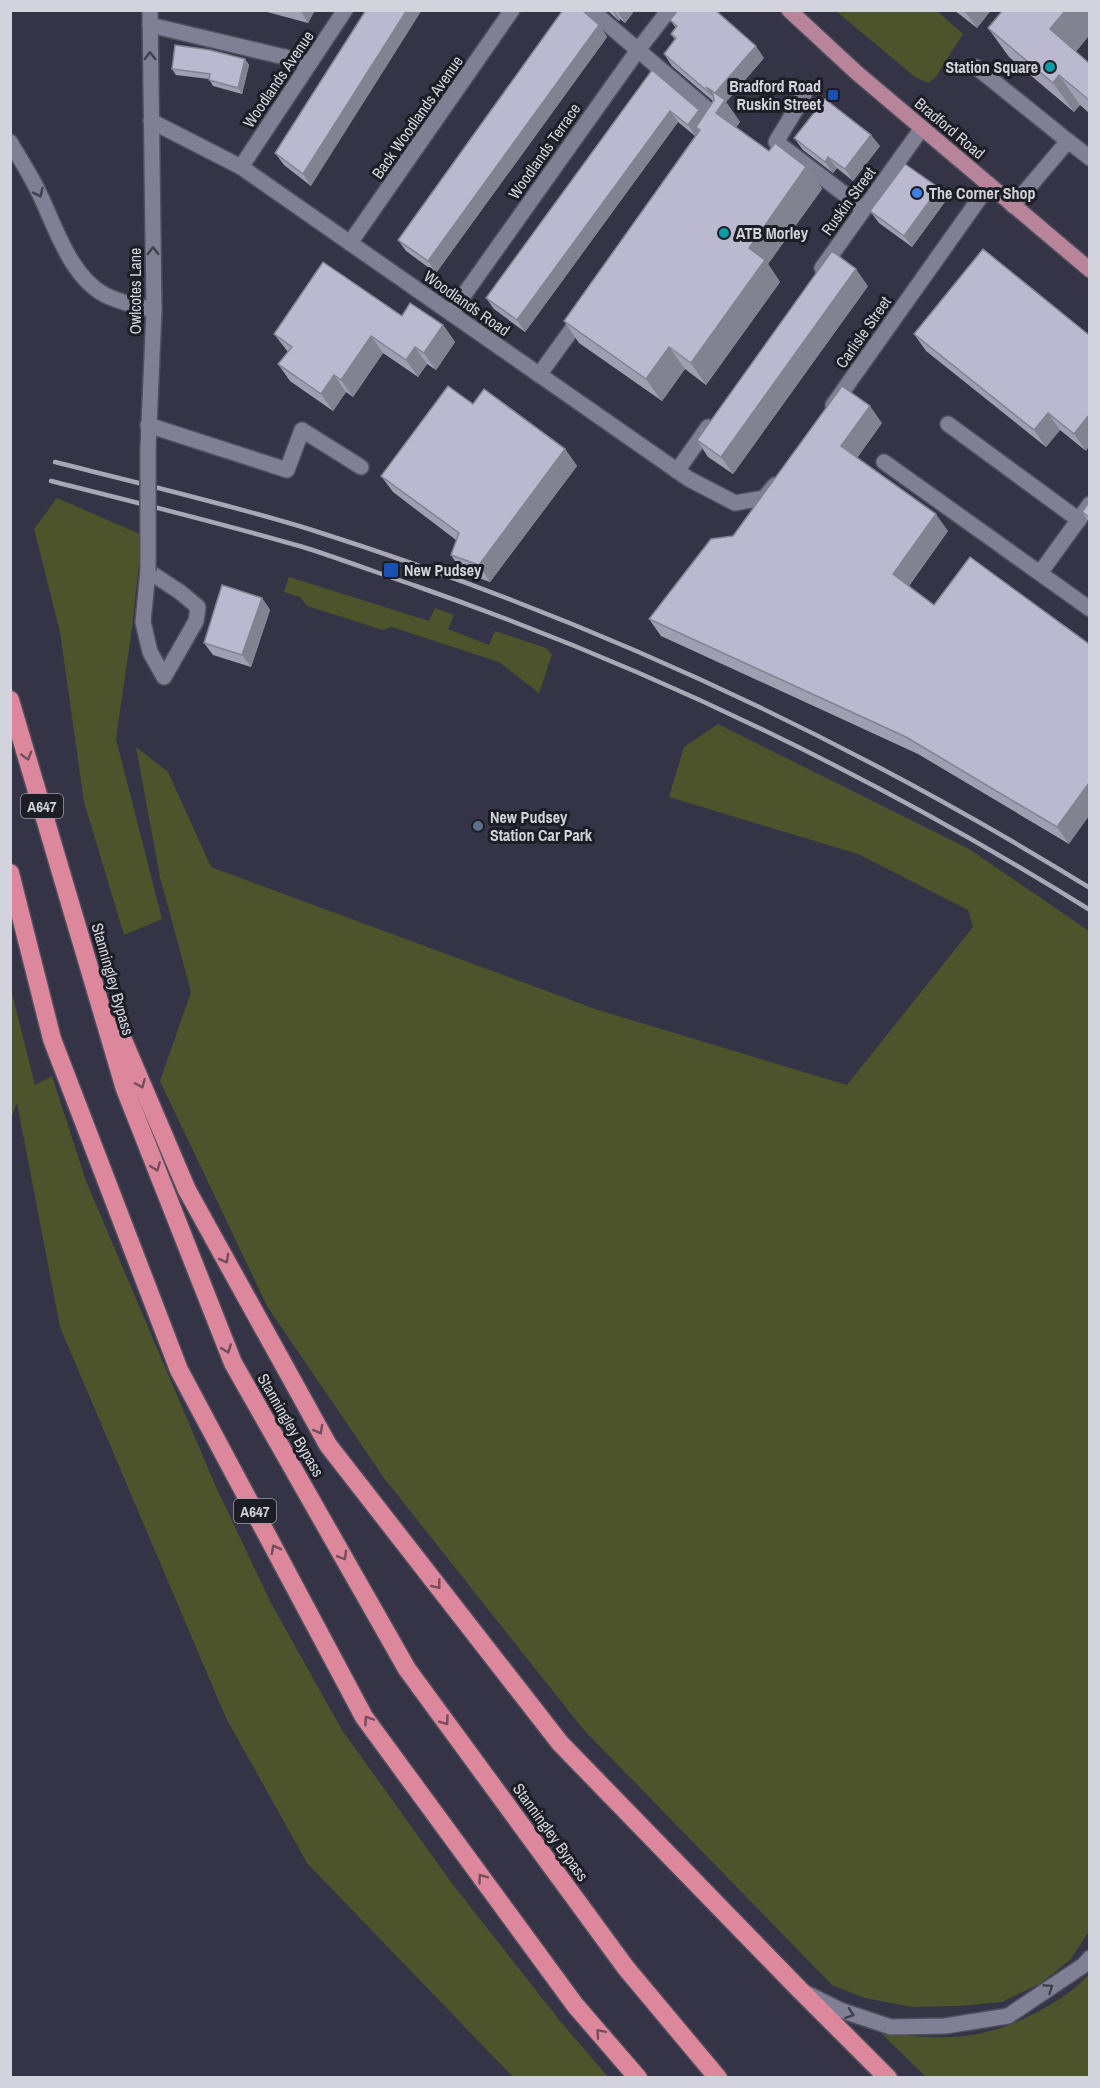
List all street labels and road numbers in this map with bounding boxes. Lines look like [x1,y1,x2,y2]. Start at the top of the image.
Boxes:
street label: Woodlands Avenue [237,26,319,132]
street label: Back Woodlands Avenue [366,51,468,183]
street label: Bradford Road [910,92,990,164]
street label: Woodlands Terrace [503,99,585,203]
street label: Ruskin Street [816,162,880,240]
street label: Owlcotes Lane [124,248,146,334]
street label: Woodlands Road [420,265,514,341]
street label: Carlisle Street [830,291,896,372]
road number: A647 [21,794,63,818]
street label: Stanningley Bypass [86,920,140,1038]
street label: Stanningley Bypass [252,1369,330,1481]
road number: A647 [234,1499,276,1523]
street label: Stanningley Bypass [508,1779,594,1885]

